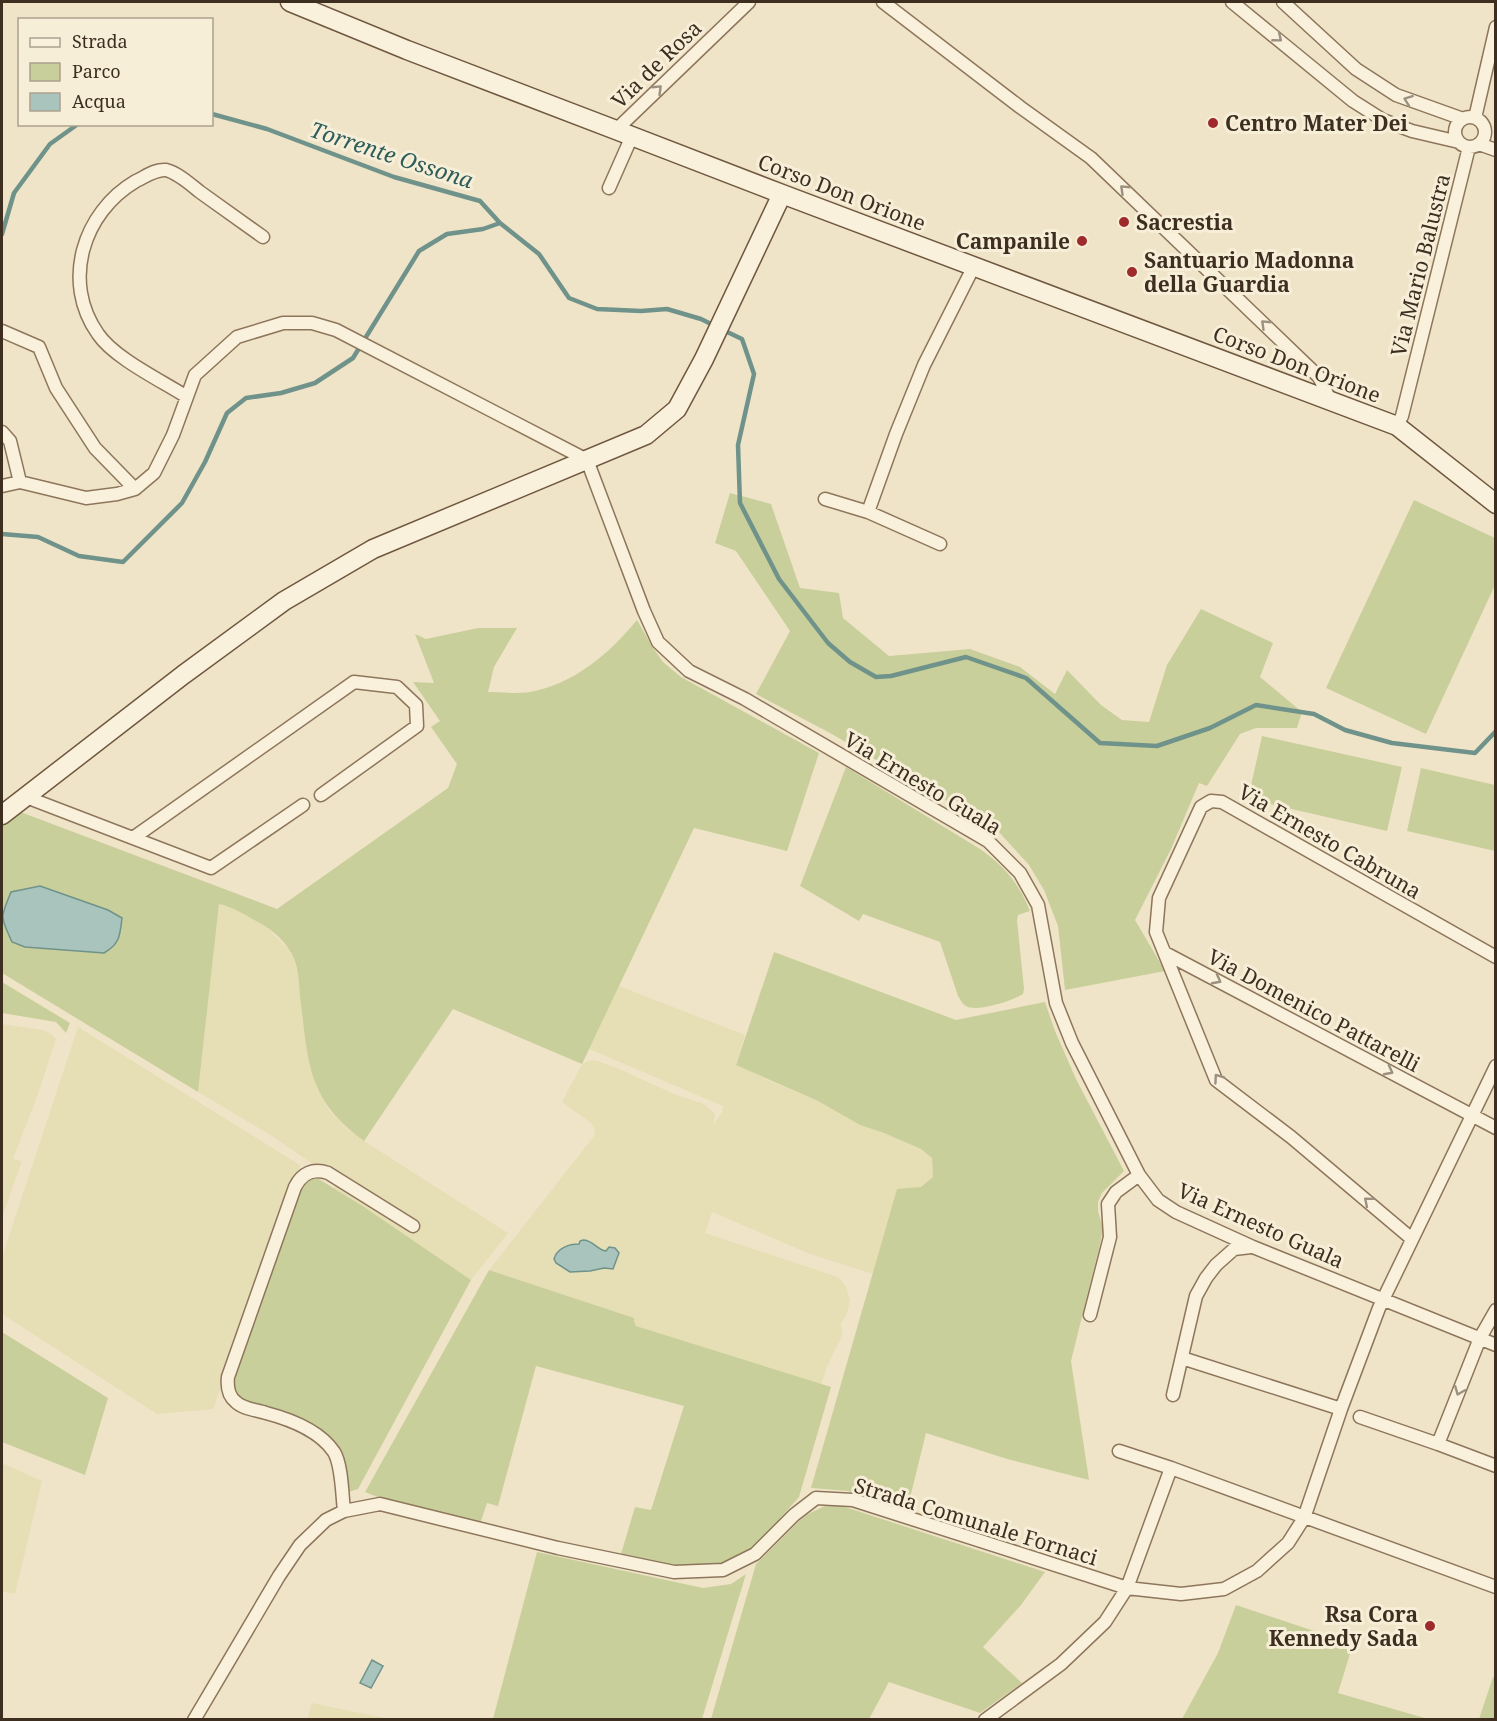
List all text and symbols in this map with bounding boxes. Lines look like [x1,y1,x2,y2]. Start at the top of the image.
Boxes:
street label: Via de Rosa [605,14,707,114]
legend [18,18,213,126]
text: Strada [72,29,128,53]
one-way arrow [1271,31,1282,42]
text: Parco [72,59,121,83]
one-way arrow [652,85,662,96]
text: Acqua [72,89,126,113]
one-way arrow [1403,94,1414,107]
place label: Centro Mater Dei [1225,109,1409,137]
water label: Torrente Ossona [307,114,478,195]
marker: Centro Mater Dei [1206,116,1220,130]
street label: Corso Don Orione [754,147,930,237]
street label: Via Mario Balustra [1384,171,1456,359]
one-way arrow [1121,185,1131,196]
place label: Sacrestia [1136,208,1233,236]
marker: Sacrestia [1117,215,1131,229]
place label: Campanile [956,227,1070,255]
marker: Campanile [1075,234,1089,248]
place label: Santuario Madonna della Guardia [1144,246,1354,298]
marker: Santuario Madonna della Guardia [1125,265,1139,279]
street label: Corso Don Orione [1209,319,1385,409]
one-way arrow [1262,320,1272,331]
street label: Via Ernesto Guala [839,725,1007,841]
street label: Via Ernesto Cabruna [1234,777,1426,905]
street label: Via Domenico Pattarelli [1203,942,1425,1078]
one-way arrow [1210,973,1221,984]
one-way arrow [1383,1064,1393,1075]
one-way arrow [1214,1073,1225,1084]
street label: Via Ernesto Guala [1174,1176,1348,1274]
one-way arrow [1364,1197,1375,1208]
one-way arrow [1454,1385,1466,1396]
street label: Strada Comunale Fornaci [851,1471,1101,1571]
place label: Rsa Cora Kennedy Sada [1269,1600,1418,1652]
marker: Rsa Cora Kennedy Sada [1423,1619,1437,1633]

